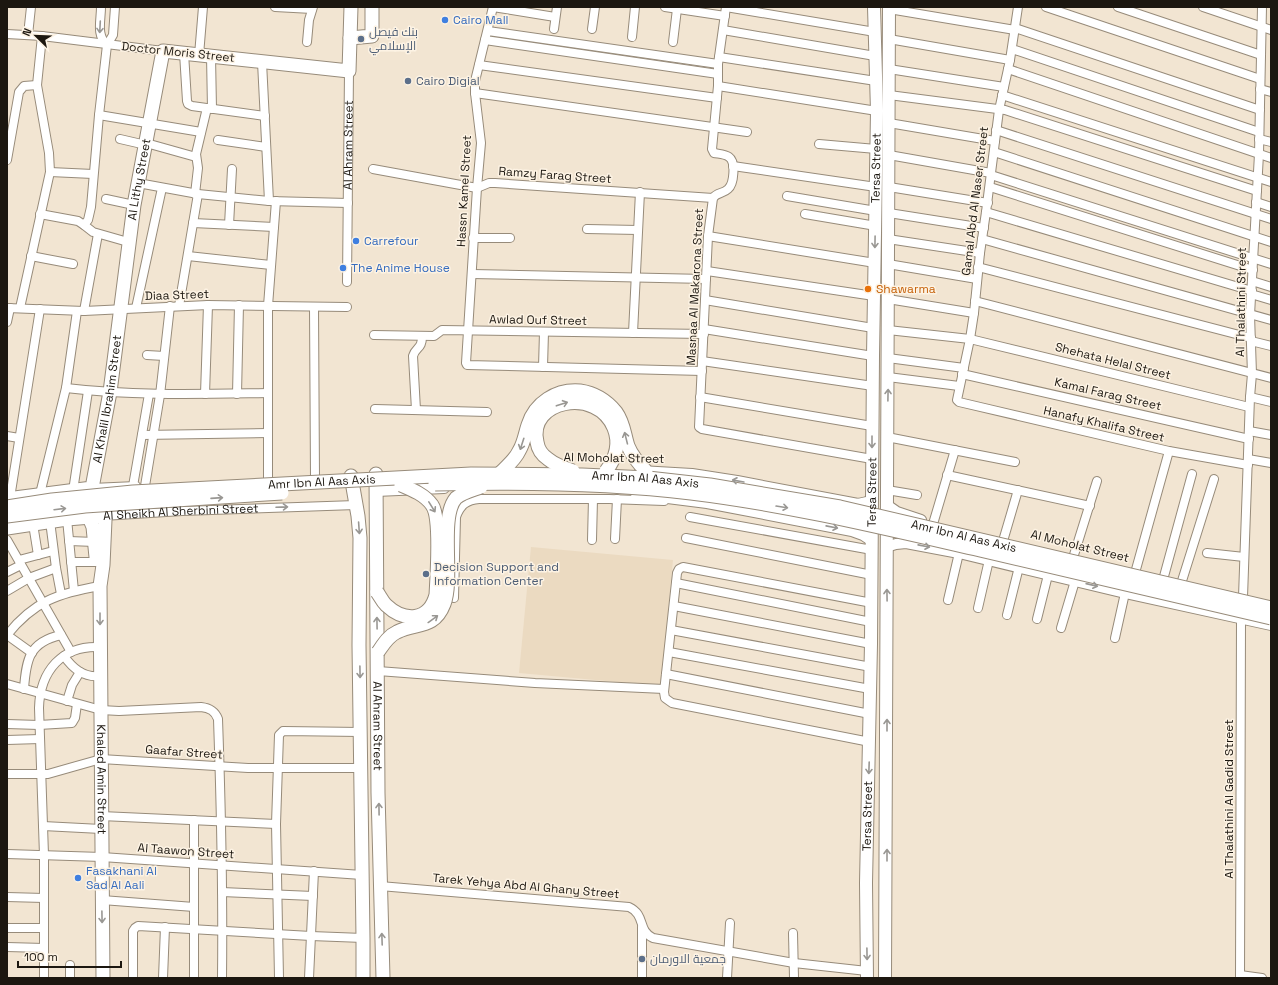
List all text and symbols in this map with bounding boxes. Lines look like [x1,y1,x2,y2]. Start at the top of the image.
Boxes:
place label: Cairo Mall [453,12,509,28]
marker: Cairo Mall [440,15,450,25]
north arrow [16,16,56,56]
one-way arrow [97,20,104,33]
place label: بنك فيصل الإسلامي [369,24,418,56]
text: N [19,26,35,38]
marker: بنك فيصل الإسلامي [356,34,366,44]
street label: Doctor Moris Street [120,38,236,66]
place label: Cairo Digial [416,73,480,89]
marker: Cairo Digial [403,76,413,86]
street label: Al Ahram Street [340,100,357,190]
street label: Gamal Abd Al Naser Street [958,126,992,276]
street label: Tersa Street [867,133,885,203]
street label: Hassn Kamel Street [453,135,475,247]
street label: Al Lithy Street [124,137,154,221]
street label: Ramzy Farag Street [498,163,612,187]
street label: Masnaa Al Makarona Street [683,208,707,366]
place label: Carrefour [364,233,419,249]
one-way arrow [871,235,879,248]
marker: Carrefour [351,236,361,246]
street label: Al Thalathini Street [1232,247,1250,357]
place label: The Anime House [351,260,450,276]
marker: The Anime House [338,263,348,273]
place label: Shawarma [876,281,936,297]
marker: Shawarma [863,284,873,294]
street label: Diaa Street [145,286,209,304]
street label: Awlad Ouf Street [489,311,587,329]
street label: Al Khalil Ibrahim Street [89,334,125,464]
street label: Shehata Helal Street [1053,339,1173,383]
street label: Kamal Farag Street [1053,374,1163,414]
one-way arrow [884,389,892,402]
one-way arrow [555,400,567,408]
street label: Hanafy Khalifa Street [1042,402,1166,446]
one-way arrow [622,432,630,445]
one-way arrow [868,435,876,448]
one-way arrow [518,437,525,450]
street label: Al Moholat Street [563,449,665,467]
street label: Tersa Street [864,457,880,527]
street label: Amr Ibn Al Aas Axis [591,467,700,492]
street label: Amr Ibn Al Aas Axis [268,471,376,493]
one-way arrow [732,477,745,485]
one-way arrow [210,494,223,501]
street label: Al Sheikh Al Sherbini Street [103,500,259,524]
one-way arrow [429,501,437,513]
one-way arrow [775,503,788,511]
one-way arrow [275,504,288,511]
one-way arrow [53,505,66,513]
street label: Amr Ibn Al Aas Axis [910,516,1018,556]
one-way arrow [355,522,363,535]
one-way arrow [825,523,838,531]
street label: Al Moholat Street [1029,526,1131,566]
one-way arrow [917,543,930,551]
place label: Decision Support and Information Center [434,559,559,589]
marker: Decision Support and Information Center [421,569,431,579]
one-way arrow [1085,582,1098,589]
one-way arrow [883,589,890,602]
one-way arrow [96,612,104,625]
one-way arrow [427,615,438,623]
one-way arrow [373,617,381,630]
one-way arrow [356,665,364,678]
street label: Al Ahram Street [369,681,386,771]
one-way arrow [883,719,891,732]
street label: Al Thalathini Al Gadid Street [1221,719,1237,879]
street label: Khaled Amin Street [93,724,110,835]
street label: Gaafar Street [145,741,223,763]
one-way arrow [865,761,873,774]
street label: Tersa Street [859,781,876,851]
one-way arrow [375,803,383,816]
street label: Al Taawon Street [137,840,235,862]
one-way arrow [883,849,890,862]
place label: Fasakhani Al Sad Al Aali [86,863,157,893]
street label: Tarek Yehya Abd Al Ghany Street [432,870,620,902]
marker: Fasakhani Al Sad Al Aali [73,873,83,883]
one-way arrow [98,910,106,923]
one-way arrow [378,933,385,946]
scale bar [18,943,121,969]
one-way arrow [863,947,871,960]
text: 100 m [24,949,58,965]
place label: جمعية الاورمان [650,951,726,967]
marker: جمعية الاورمان [637,954,647,964]

